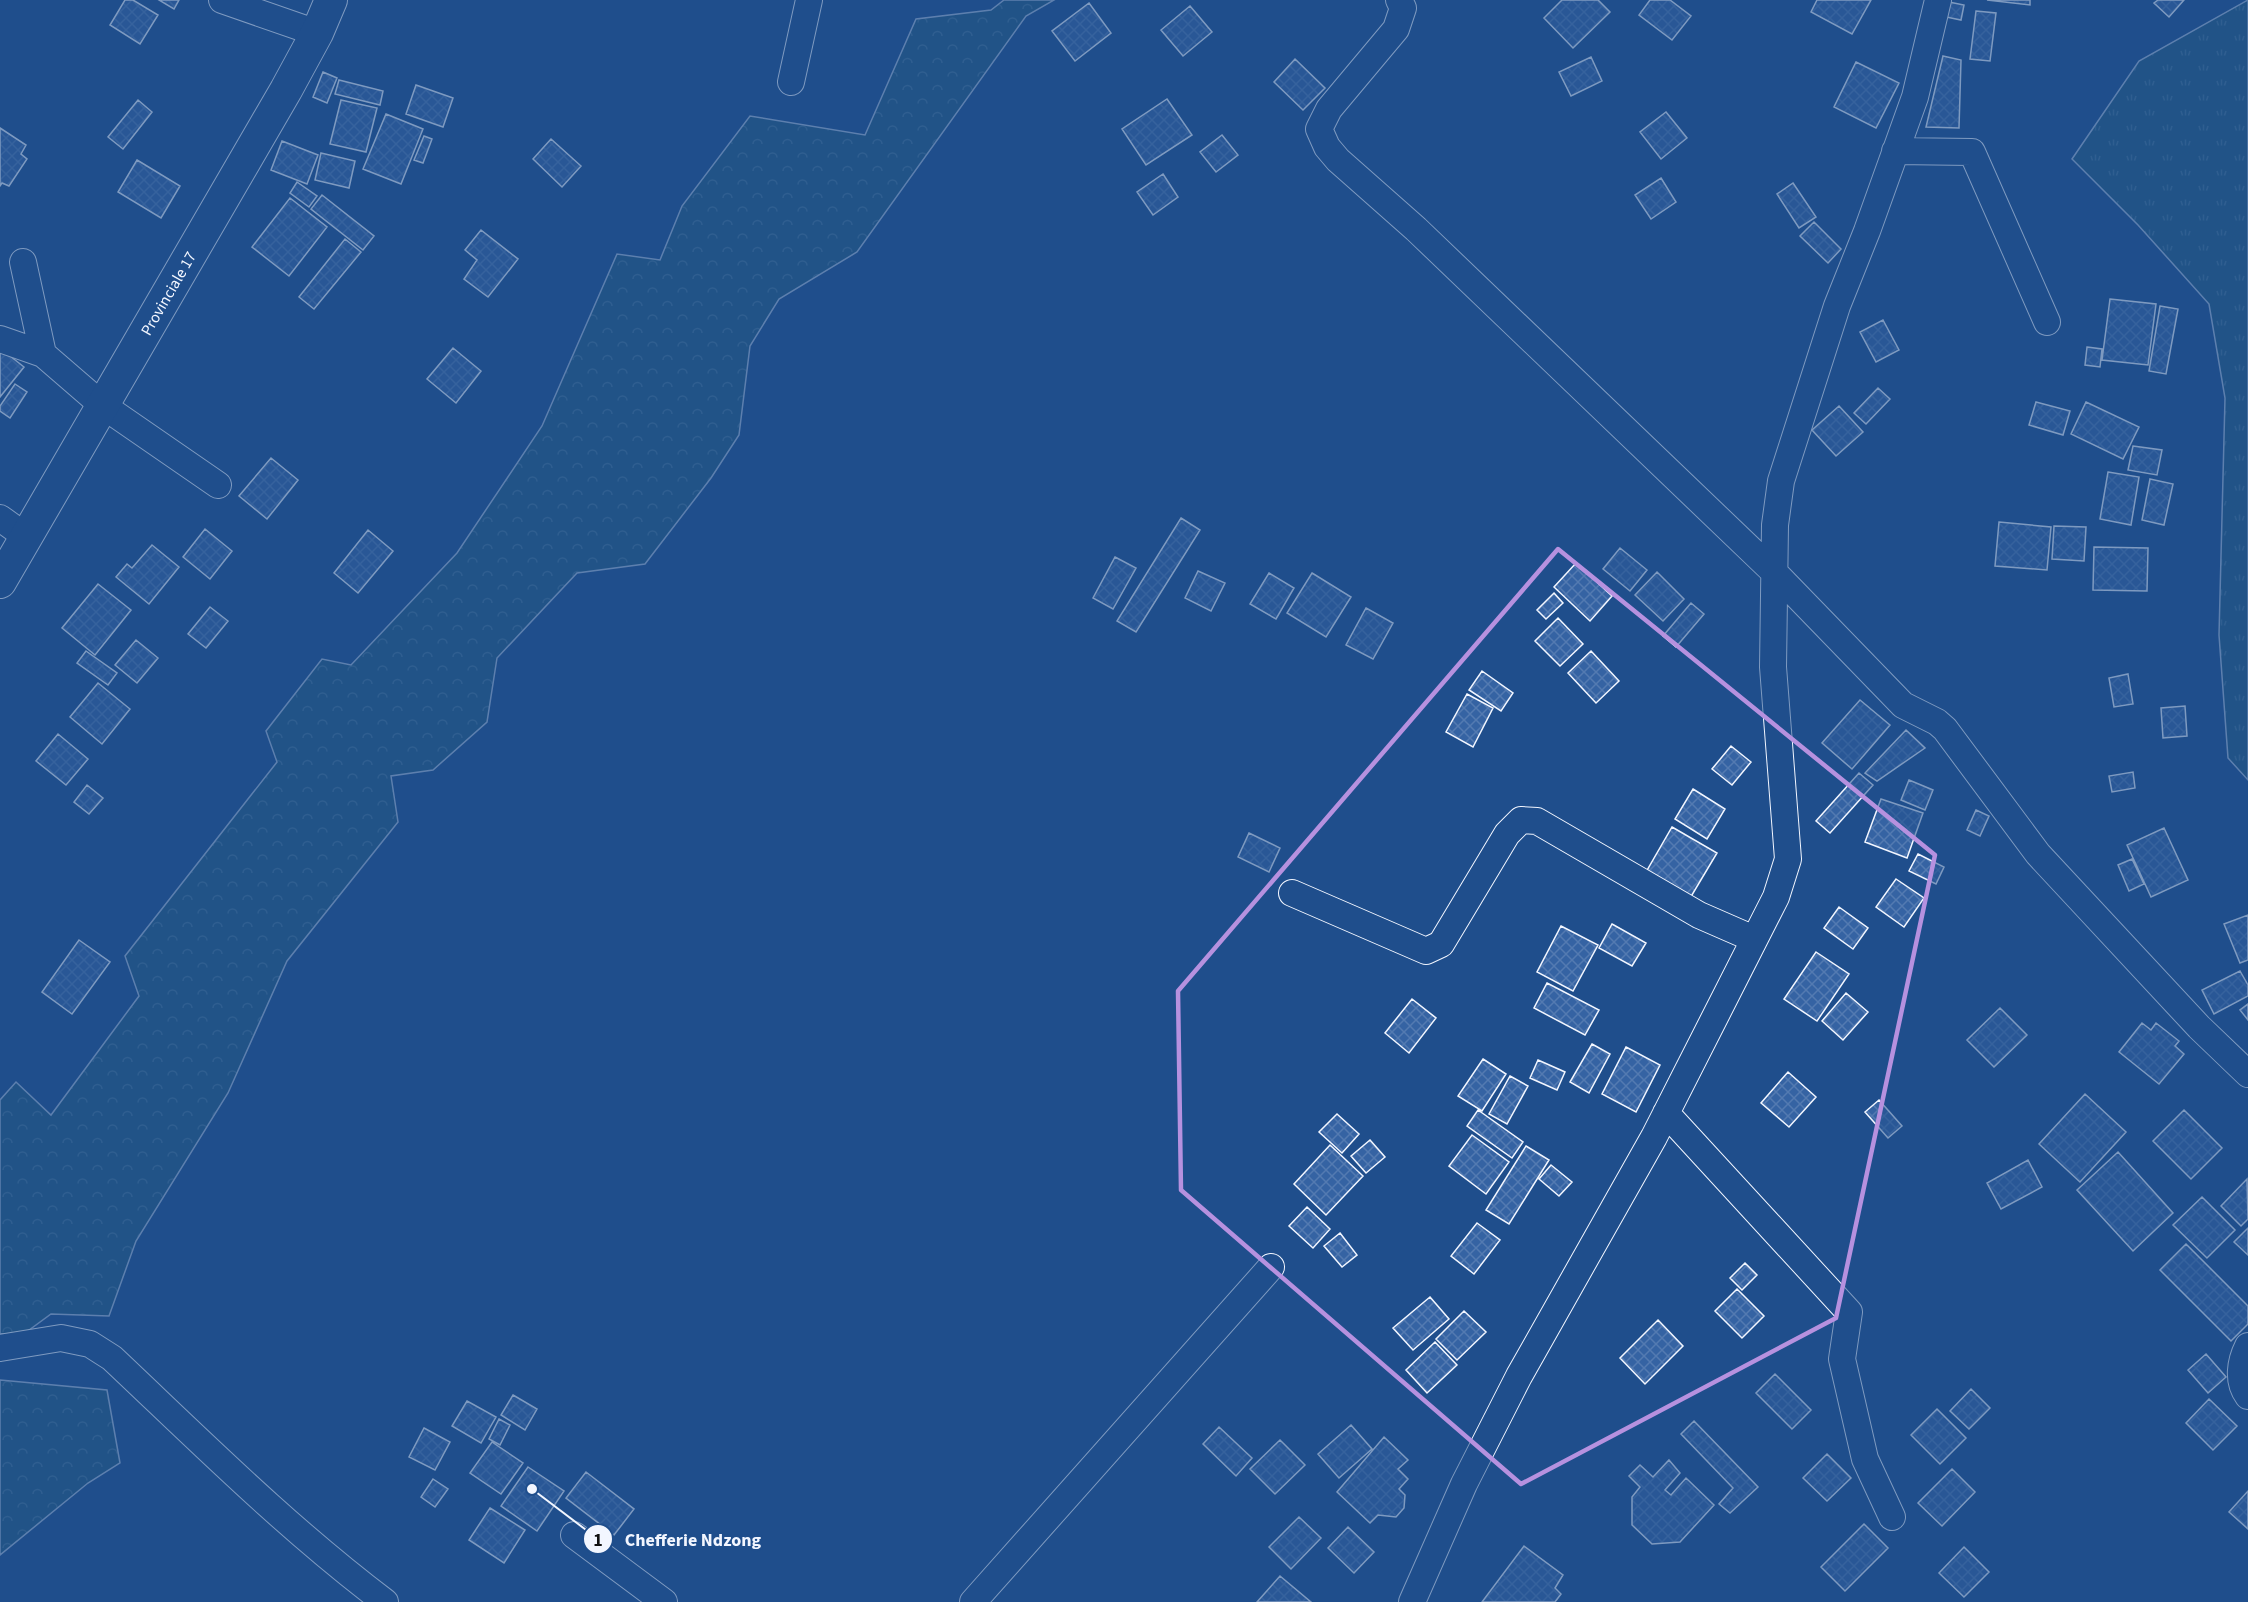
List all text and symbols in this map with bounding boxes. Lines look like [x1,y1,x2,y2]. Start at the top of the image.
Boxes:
street label: Provinciale 17 [136,248,202,340]
callout: Chefferie Ndzong [583,1521,773,1557]
text: 1 [593,1528,603,1553]
text: Chefferie Ndzong [625,1528,762,1553]

